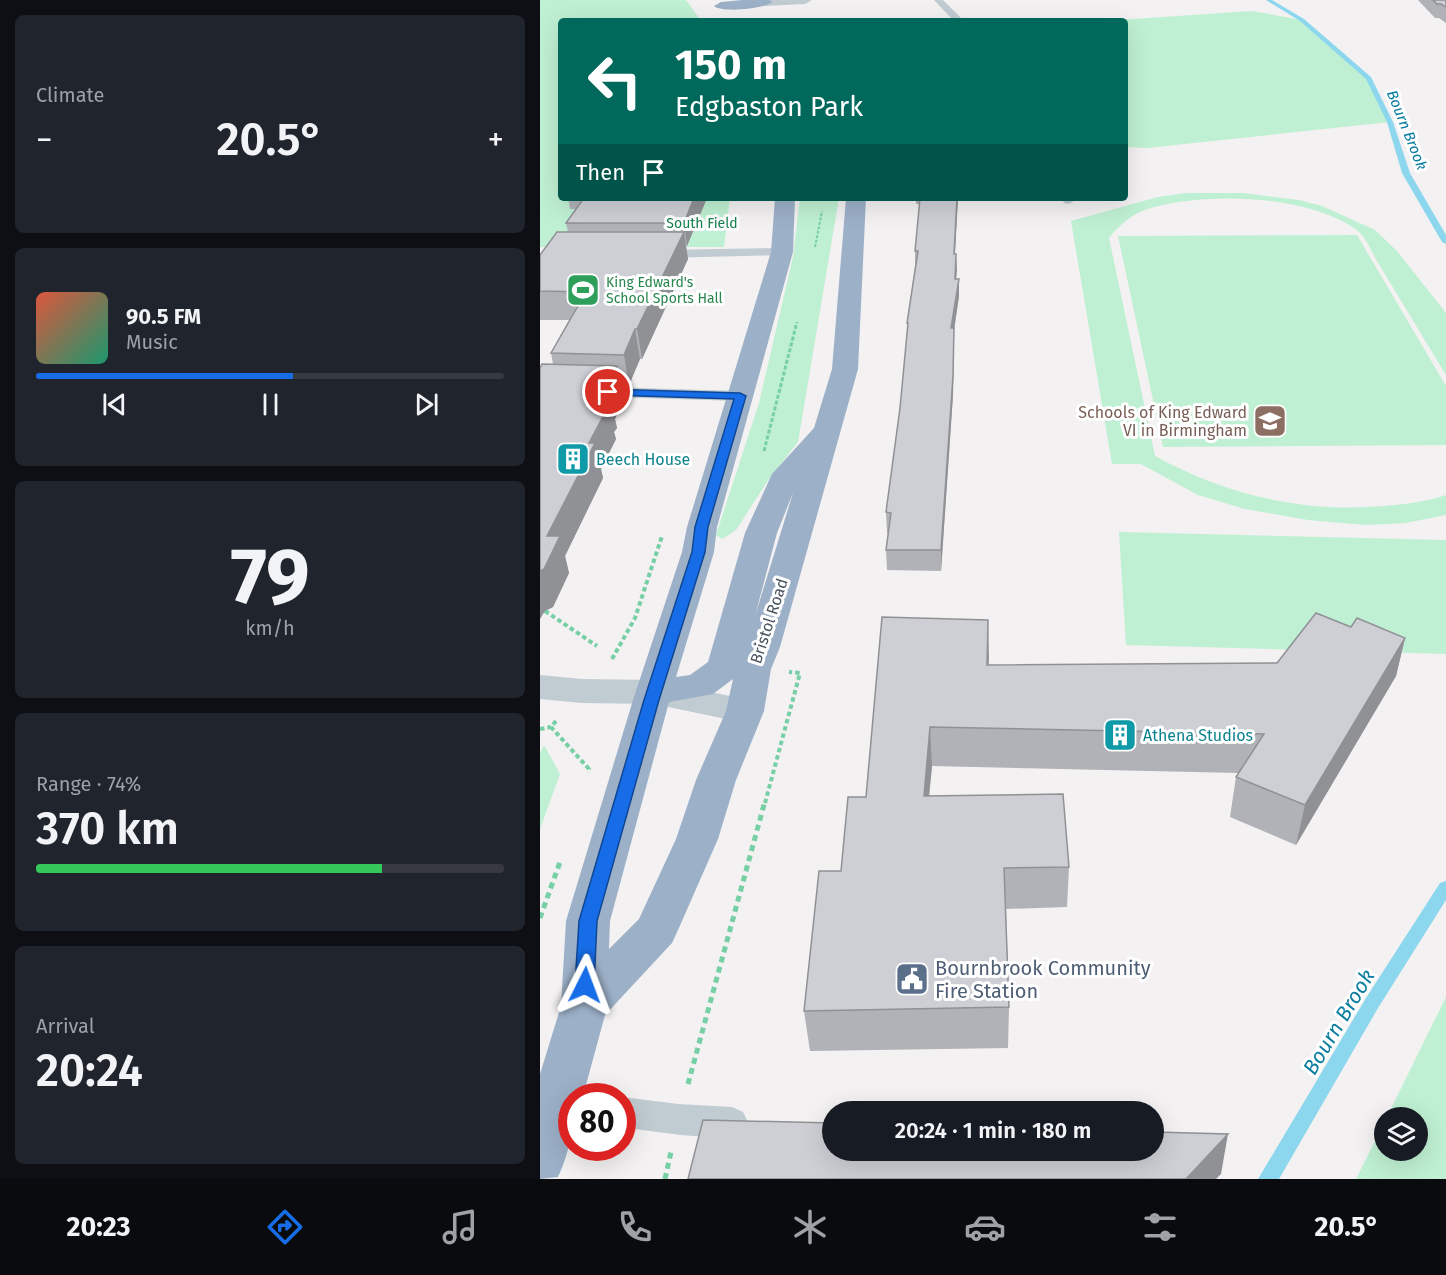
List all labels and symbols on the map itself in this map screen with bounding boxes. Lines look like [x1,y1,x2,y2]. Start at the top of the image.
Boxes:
water label: Bourn Brook [1383,87,1431,173]
park label: South Field [666,215,738,232]
sports icon: King Edward's School Sports Hall [565,272,601,308]
place label: King Edward's School Sports Hall [606,274,723,307]
pin [582,366,633,417]
place label: Schools of King Edward VI in Birmingham [1078,403,1247,440]
school or university icon: Schools of King Edward VI in Birmingham [1252,403,1288,439]
building icon: Beech House [555,441,591,477]
place label: Beech House [596,450,690,469]
street label: Bristol Road [746,576,792,666]
building icon: Athena Studios [1102,717,1138,753]
place label: Athena Studios [1143,726,1253,745]
position arrow [553,953,617,1017]
place label: Bournbrook Community Fire Station [935,956,1151,1003]
public building icon: Bournbrook Community Fire Station [894,961,930,997]
water label: Bourn Brook [1297,965,1381,1079]
speed limit sign: 80 [558,1083,636,1161]

